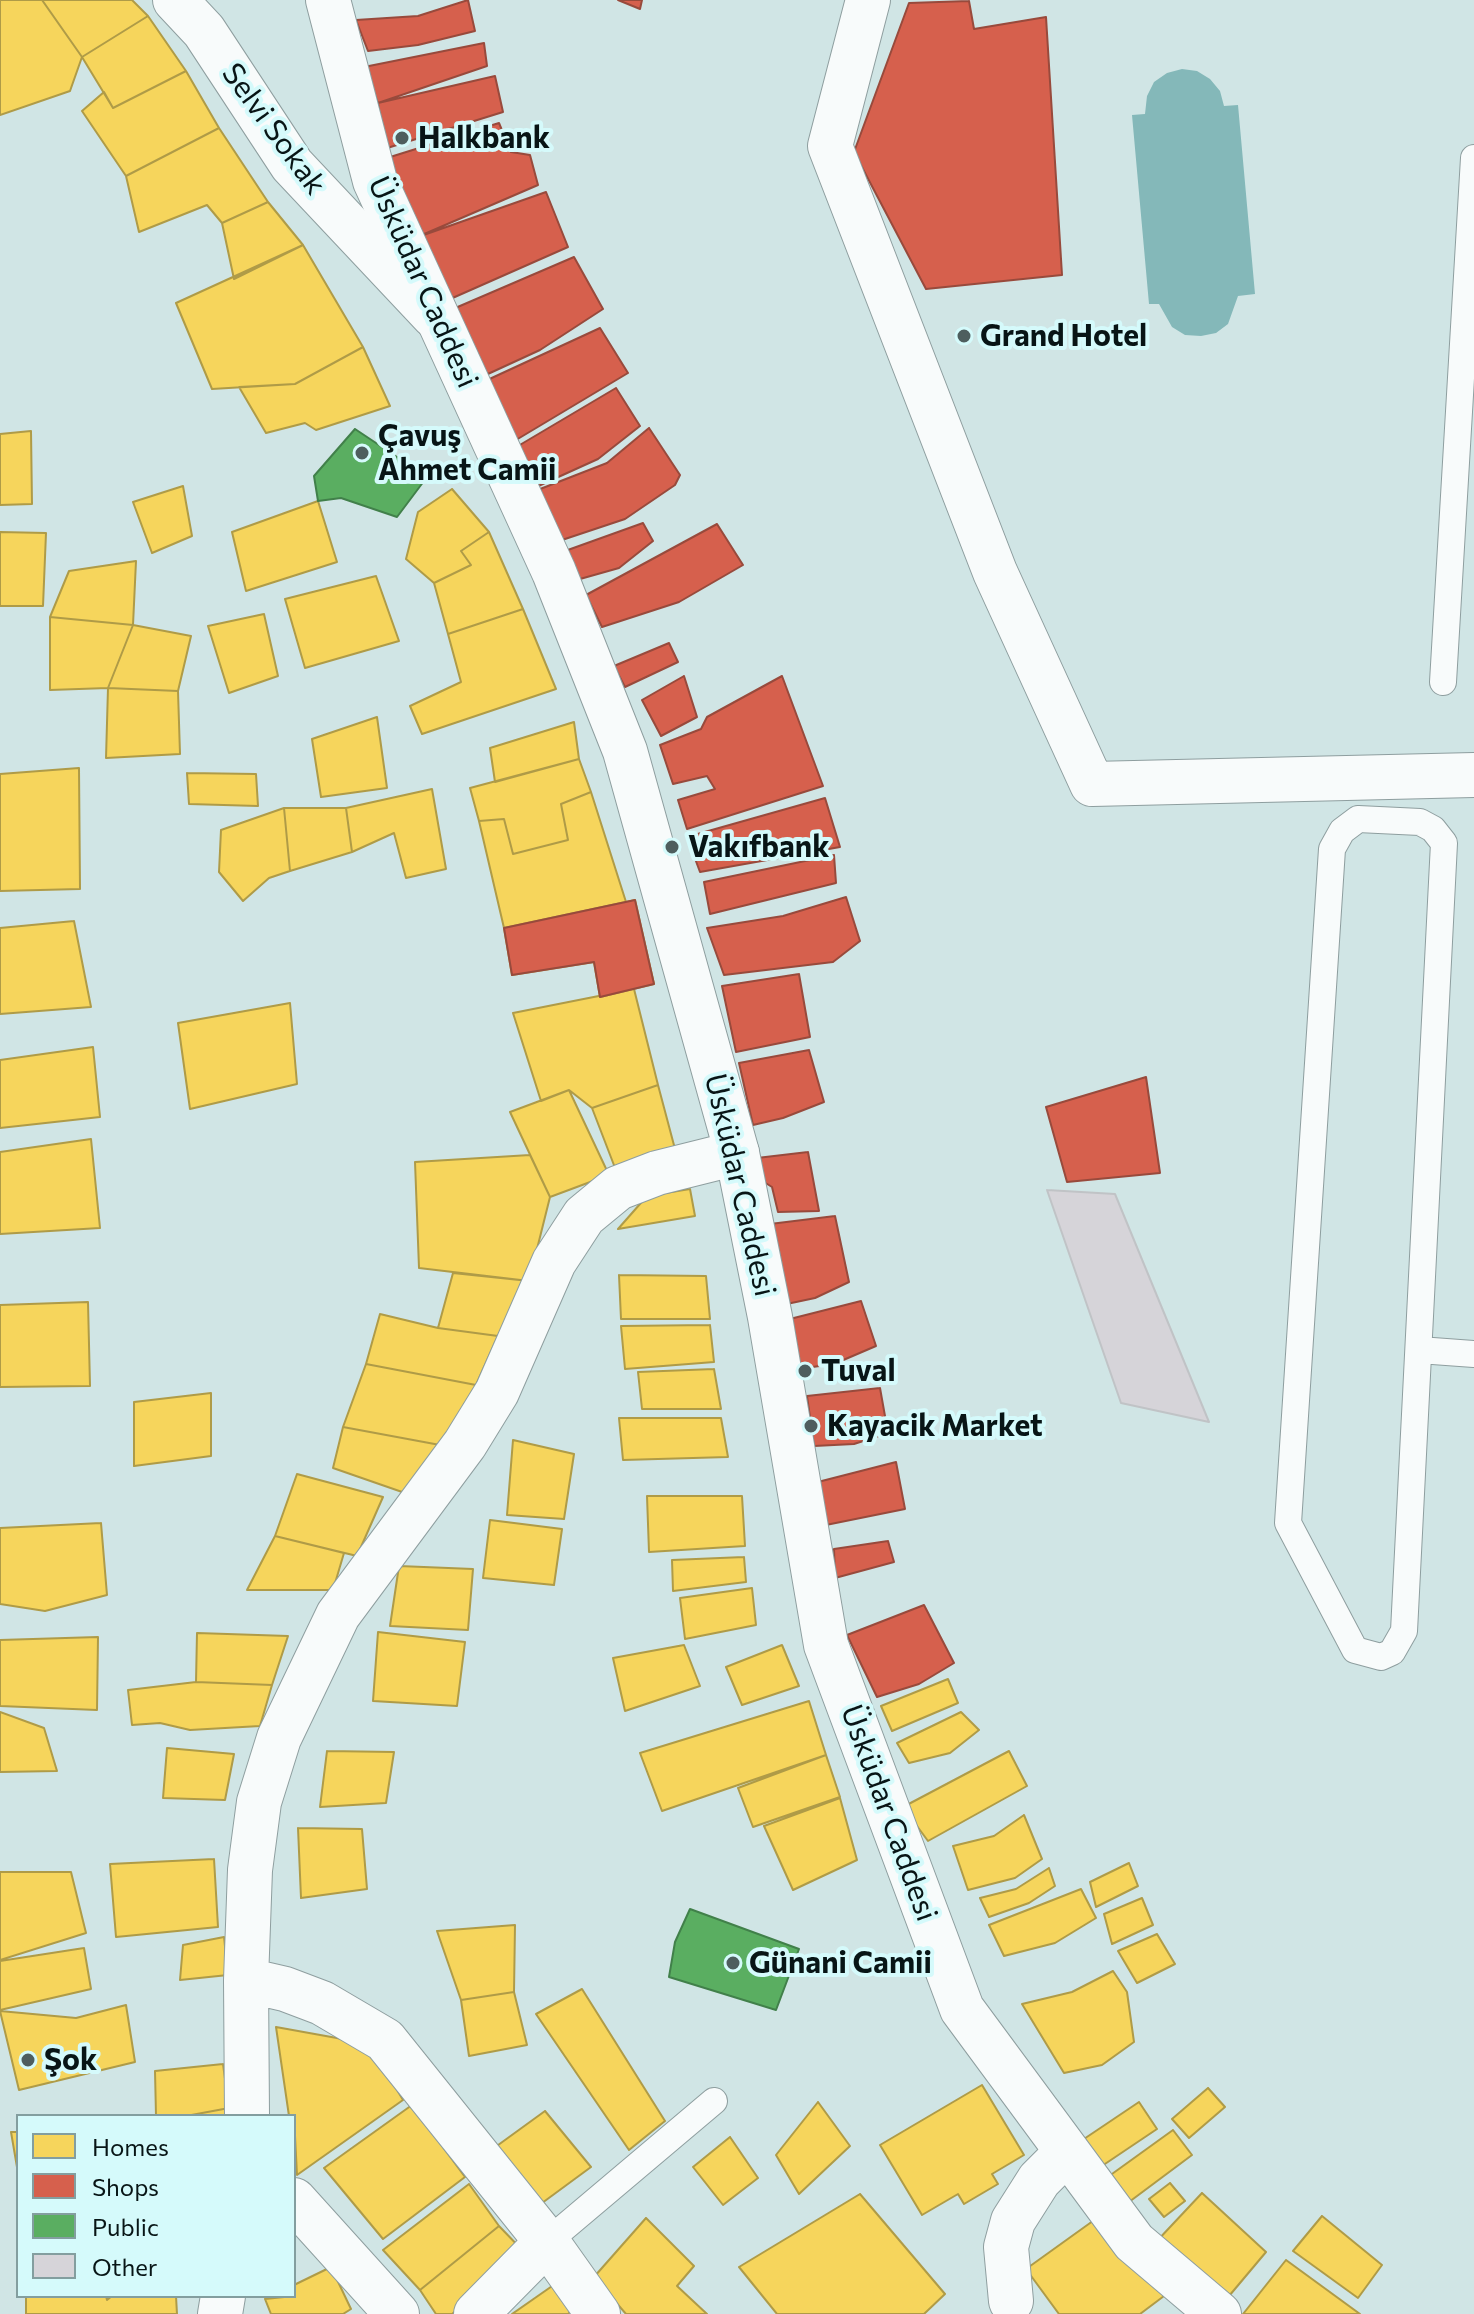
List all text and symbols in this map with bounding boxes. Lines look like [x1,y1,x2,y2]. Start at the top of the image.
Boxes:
street label: Selvi Sokak [214,56,334,202]
place label: Halkbank [418,120,550,156]
marker: Halkbank [393,129,411,147]
street label: Üsküdar Caddesi [360,171,486,393]
place label: Grand Hotel [980,318,1147,354]
marker: Grand Hotel [955,327,973,345]
place label: Çavuş Ahmet Camii [378,418,556,488]
marker: Çavuş Ahmet Camii [353,444,371,462]
place label: Vakıfbank [688,829,829,865]
marker: Vakıfbank [663,838,681,856]
street label: Üsküdar Caddesi [697,1070,783,1300]
place label: Tuval [821,1353,896,1389]
marker: Tuval [796,1362,814,1380]
place label: Kayacik Market [827,1408,1043,1444]
marker: Kayacik Market [802,1417,820,1435]
street label: Üsküdar Caddesi [833,1700,945,1926]
place label: Günani Camii [749,1945,932,1981]
marker: Günani Camii [724,1954,742,1972]
place label: Şok [44,2042,97,2078]
marker: Şok [19,2051,37,2069]
legend [16,2114,296,2298]
text: Homes [92,2132,169,2161]
text: Shops [92,2172,159,2201]
text: Public [92,2212,159,2241]
text: Other [92,2252,157,2281]

